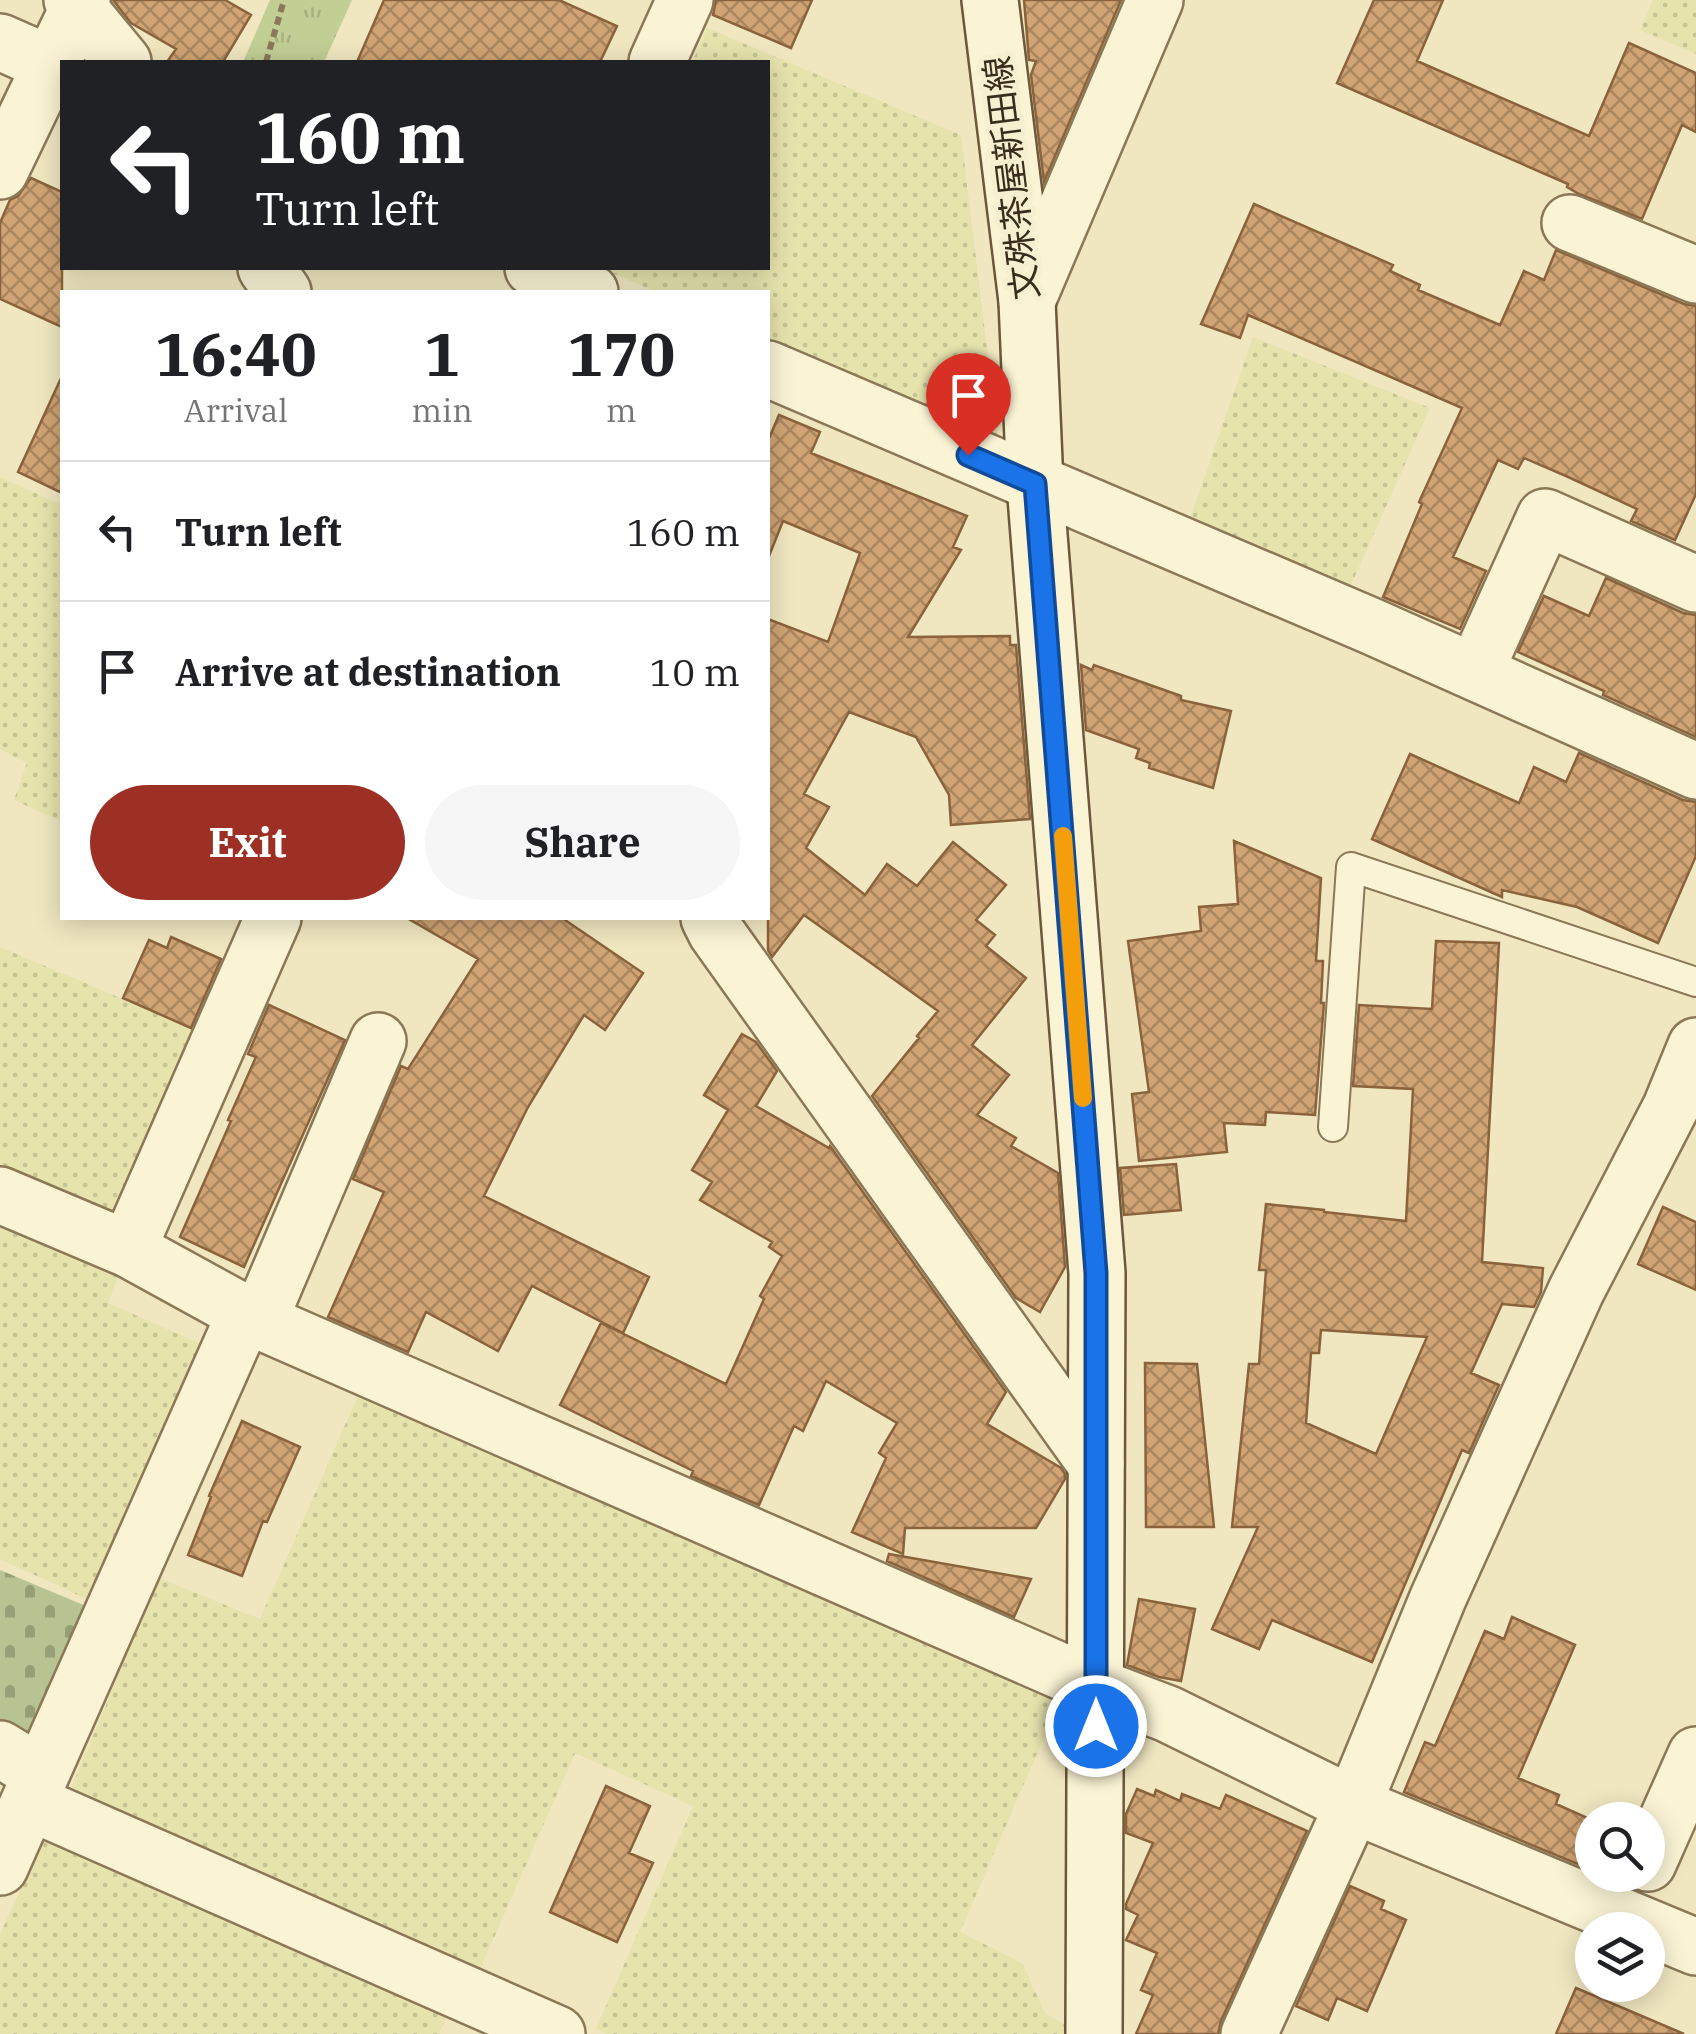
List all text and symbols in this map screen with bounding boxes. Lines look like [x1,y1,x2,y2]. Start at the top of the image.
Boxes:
street label: 文殊茶屋新田線 [973,54,1049,302]
text: 160 m [255,91,465,182]
icon: left [90,100,220,230]
text: Turn left [255,179,439,237]
text: 16:40 [155,314,317,393]
text: 1 [424,314,460,393]
text: 170 [567,314,675,393]
pin [926,353,1011,456]
icon: arrive [941,368,996,423]
text: Arrival [184,389,288,431]
text: min [412,389,473,431]
text: m [606,389,637,431]
icon: left [90,504,145,559]
text: Turn left [175,507,342,556]
text: 160 m [627,507,740,556]
icon: arrive [90,644,145,699]
text: Arrive at destination [175,647,561,696]
text: 10 m [649,647,740,696]
button: Exit [90,785,405,900]
button: Share [425,785,740,900]
position arrow [1044,1674,1148,1778]
map controls [1575,1802,1665,2002]
button: search [1575,1802,1665,1892]
button: layers [1575,1912,1665,2002]

